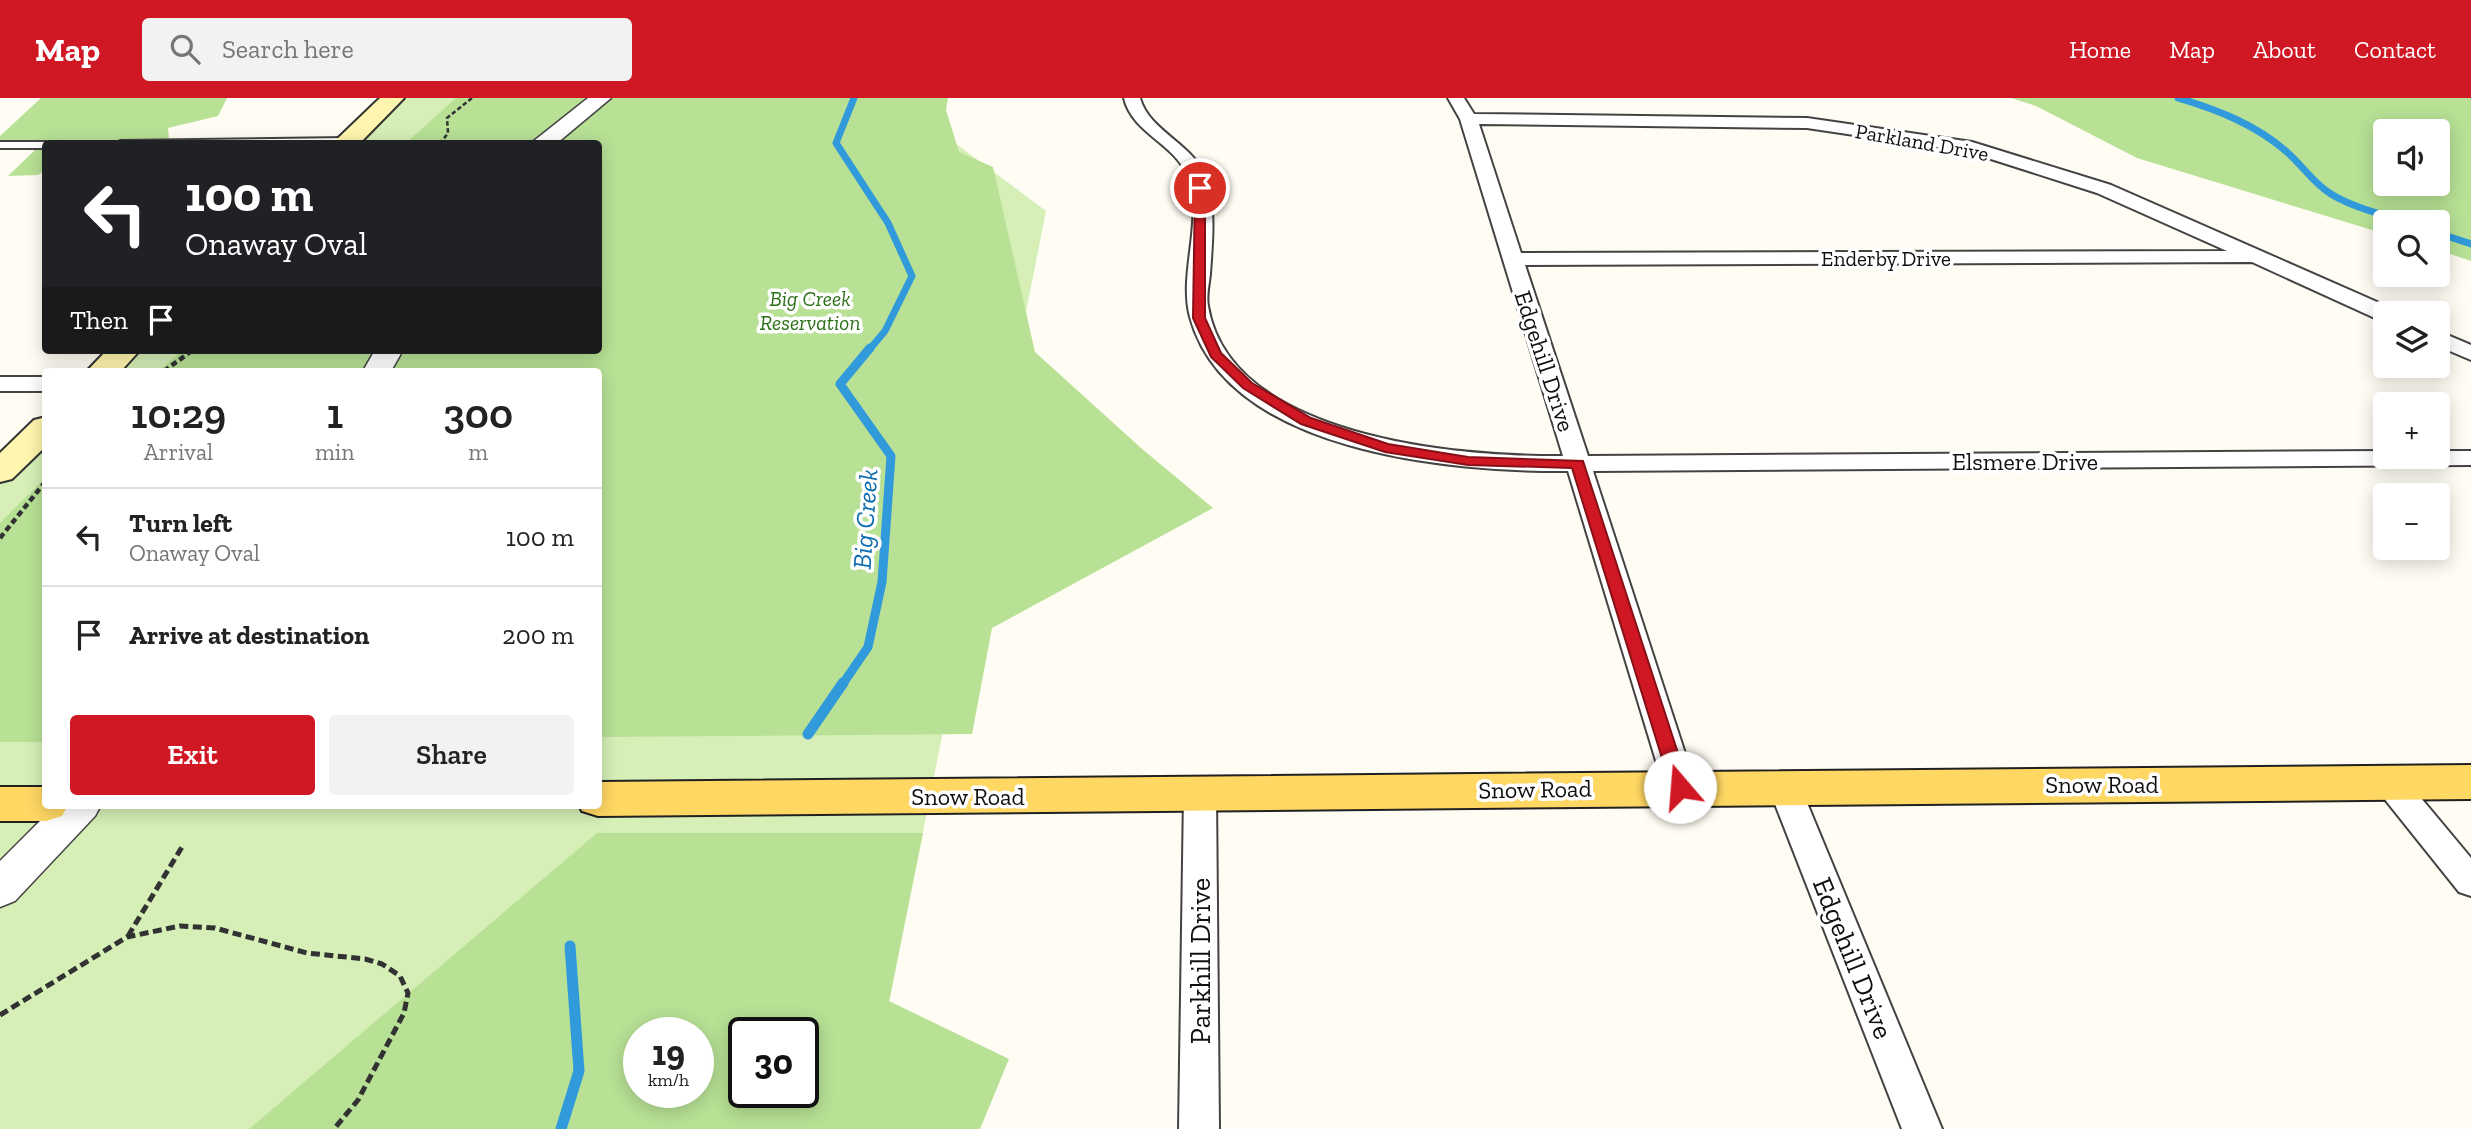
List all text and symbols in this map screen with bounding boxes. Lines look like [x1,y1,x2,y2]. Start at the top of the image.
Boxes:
search box [142,18,632,81]
text: Map [35,30,100,69]
icon: search [166,30,204,68]
text: Search here [222,33,354,65]
text: Home [2069,35,2131,64]
text: Map [2169,35,2215,64]
text: About [2253,35,2316,64]
text: Contact [2354,35,2436,64]
street label: Parkland Drive [1853,118,1991,166]
map controls [2373,119,2450,560]
button: sound [2373,119,2450,196]
pin [1170,158,1230,218]
text: 100 m [185,165,313,224]
icon: left [70,168,161,259]
icon: arrive [1181,169,1219,207]
button: search [2373,210,2450,287]
text: Onaway Oval [185,225,367,263]
street label: Enderby Drive [1821,246,1951,271]
park label: Big Creek Reservation [760,286,860,335]
street label: Edgehill Drive [1509,287,1581,435]
icon: arrive [142,301,180,339]
button: layers [2373,301,2450,378]
text: Then [70,304,128,336]
text: 10:29 [131,388,226,439]
text: 1 [326,388,343,439]
text: 300 [443,388,513,439]
button: + [2373,392,2450,469]
text: Arrival [144,438,213,466]
text: min [315,438,354,466]
text: m [468,438,488,466]
street label: Elsmere Drive [1952,447,2098,476]
water label: Big Creek [846,468,884,570]
button: − [2373,483,2450,560]
text: Turn left [129,507,232,539]
icon: left [70,518,108,556]
text: 100 m [506,521,574,553]
text: Onaway Oval [129,539,260,567]
icon: arrive [70,616,108,654]
text: Arrive at destination [129,619,369,651]
text: 200 m [502,619,574,651]
button: Exit [70,715,315,795]
button: Share [329,715,574,795]
position arrow [1643,750,1717,824]
street label: Snow Road [2045,770,2159,799]
street label: Snow Road [1478,774,1592,804]
street label: Snow Road [911,782,1025,811]
street label: Edgehill Drive [1806,873,1900,1043]
street label: Parkhill Drive [1184,878,1217,1044]
speed limit sign: 30 [728,1017,819,1108]
text: 19 [652,1032,685,1074]
text: km/h [648,1069,689,1091]

